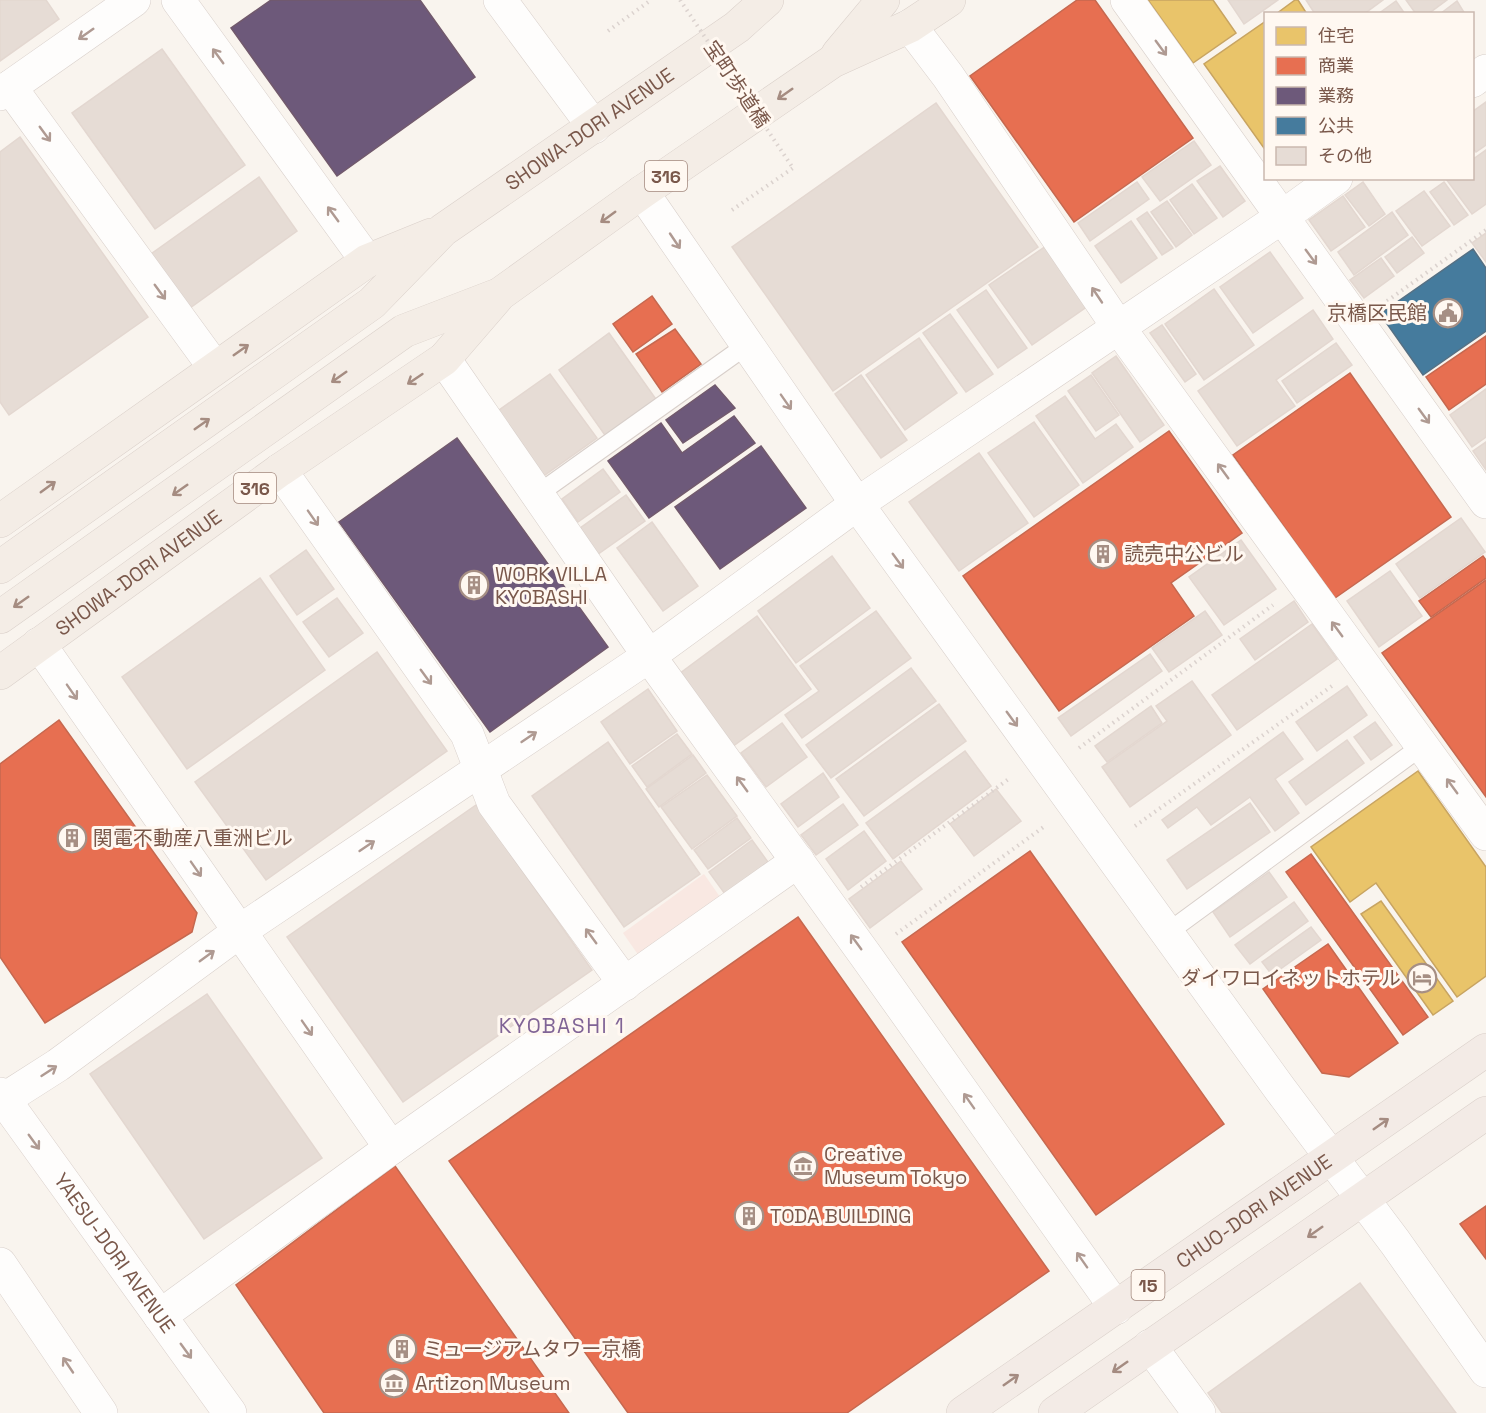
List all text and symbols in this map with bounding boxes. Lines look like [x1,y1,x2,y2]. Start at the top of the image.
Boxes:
legend [1264,12,1474,180]
text: 住宅 [1318,24,1354,47]
one-way arrow [78,28,94,40]
street label: 宝町歩道橋 [698,35,776,133]
one-way arrow [1154,39,1167,55]
one-way arrow [212,49,225,65]
text: 商業 [1318,54,1354,77]
street label: SHOWA-DORI AVENUE [500,62,679,196]
text: 業務 [1318,84,1354,107]
one-way arrow [777,88,794,100]
text: 公共 [1318,114,1354,137]
one-way arrow [38,126,51,142]
text: その他 [1318,144,1372,167]
road number: 316 [645,161,687,191]
one-way arrow [327,206,339,222]
one-way arrow [600,211,616,223]
one-way arrow [669,232,681,249]
one-way arrow [1305,249,1317,265]
one-way arrow [154,283,166,299]
one-way arrow [1091,288,1103,304]
public building icon: 京橋区民館 [1432,297,1464,329]
place label: 京橋区民館 [1327,300,1427,326]
one-way arrow [232,344,248,356]
one-way arrow [332,371,348,383]
one-way arrow [407,373,423,385]
one-way arrow [780,393,792,409]
one-way arrow [1418,407,1430,424]
one-way arrow [193,417,209,430]
one-way arrow [1216,463,1229,479]
road number: 316 [234,473,276,503]
one-way arrow [39,481,55,493]
one-way arrow [173,484,189,496]
street label: SHOWA-DORI AVENUE [50,504,227,642]
one-way arrow [307,510,319,526]
building icon: 読売中公ビル [1087,538,1119,570]
place label: 読売中公ビル [1124,541,1244,567]
one-way arrow [892,552,904,568]
place label: WORK VILLA KYOBASHI [495,561,608,610]
building icon: WORK VILLA KYOBASHI [458,569,490,601]
one-way arrow [13,596,29,608]
one-way arrow [1331,621,1343,637]
one-way arrow [420,669,432,685]
one-way arrow [66,683,78,699]
one-way arrow [1006,711,1018,727]
one-way arrow [521,731,537,743]
one-way arrow [736,777,748,793]
one-way arrow [1446,779,1458,795]
building icon: 関電不動産八重洲ビル [56,822,88,854]
place label: 関電不動産八重洲ビル [93,825,293,851]
one-way arrow [359,839,376,852]
one-way arrow [190,860,202,876]
one-way arrow [584,929,597,945]
one-way arrow [850,935,862,951]
one-way arrow [198,950,214,962]
hotel icon: ダイワロイネットホテル [1406,962,1438,994]
place label: ダイワロイネットホテル [1181,965,1401,991]
district label: KYOBASHI 1 [499,1012,625,1039]
one-way arrow [301,1020,313,1036]
one-way arrow [40,1064,57,1076]
one-way arrow [963,1094,975,1110]
one-way arrow [1372,1118,1388,1130]
one-way arrow [28,1133,40,1149]
place label: Creative Museum Tokyo [824,1141,967,1190]
street label: CHUO-DORI AVENUE [1171,1148,1337,1274]
museum icon: Creative Museum Tokyo [787,1150,819,1182]
street label: YAESU-DORI AVENUE [48,1168,181,1338]
building icon: TODA BUILDING [733,1200,765,1232]
place label: TODA BUILDING [770,1203,912,1229]
one-way arrow [1307,1226,1323,1238]
one-way arrow [1076,1252,1088,1269]
road number: 15 [1132,1270,1164,1300]
building icon: ミュージアムタワー京橋 [386,1333,418,1365]
place label: ミュージアムタワー京橋 [423,1336,641,1362]
one-way arrow [180,1342,192,1358]
one-way arrow [62,1357,74,1373]
one-way arrow [1113,1361,1129,1373]
museum icon: Artizon Museum [378,1367,410,1399]
place label: Artizon Museum [415,1370,570,1396]
one-way arrow [1003,1374,1019,1386]

